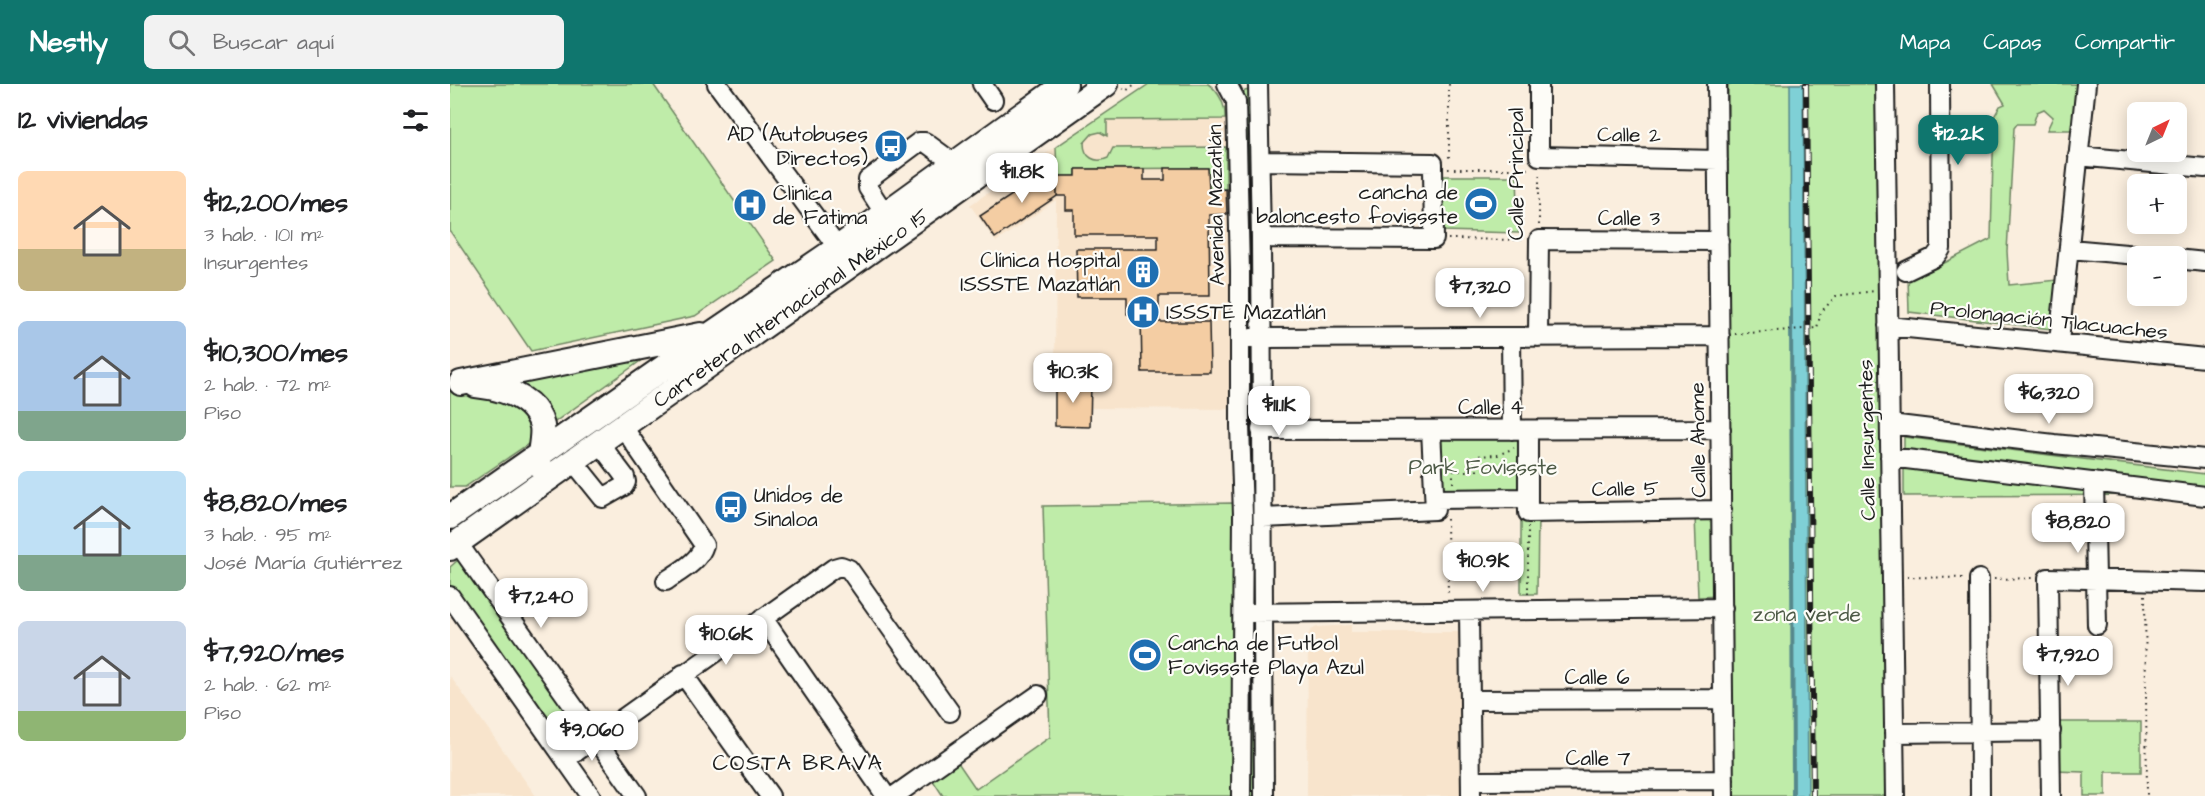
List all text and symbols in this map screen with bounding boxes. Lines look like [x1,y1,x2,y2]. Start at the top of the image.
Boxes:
search box [144,15,564,69]
text: Nestly [30,23,108,62]
icon: search [165,26,198,59]
text: Buscar aquí [213,27,334,58]
text: Mapa [1900,28,1950,57]
text: Capas [1983,28,2042,57]
text: Compartir [2075,28,2175,57]
text: 12 viviendas [18,102,148,138]
north arrow [2127,102,2187,162]
map controls [2127,102,2187,306]
icon: filters [399,104,432,137]
street label: Calle Principal [1502,108,1532,240]
pin: $12.2K [1909,115,2007,166]
place label: AD (Autobuses Directos) [727,120,868,173]
street label: Calle 2 [1597,120,1661,150]
text: $12.2K [1932,120,1984,148]
street label: Avenida Mazatlán [1200,124,1232,286]
bus stop icon: AD (Autobuses Directos) [873,128,909,164]
pin: $11.8K [973,153,1071,204]
text: $11.8K [1000,158,1044,186]
button: + [2127,174,2187,234]
place label: cancha de baloncesto fovissste [1256,178,1458,231]
place label: Clinica de Fatima [773,179,868,232]
text: $12,200/mes [204,185,348,221]
sports icon: cancha de baloncesto fovissste [1463,186,1499,222]
hospital icon: Clinica de Fatima [732,187,768,223]
icon: home [66,195,138,267]
street label: Carretera Internacional México 15 [647,201,935,415]
street label: Calle 3 [1598,204,1661,233]
text: 3 hab. · 101 m² [204,221,324,249]
place label: Clínica Hospital ISSSTE Mazatlán [960,246,1120,299]
button: − [2127,246,2187,306]
text: Insurgentes [204,249,308,277]
building icon: Clínica Hospital ISSSTE Mazatlán [1125,254,1161,290]
pin: $7,320 [1431,268,1529,319]
text: $7,320 [1449,273,1511,301]
street label: Prolongación Tlacuaches [1929,293,2169,349]
hospital icon: ISSSTE Mazatlán [1125,294,1161,330]
place label: ISSSTE Mazatlán [1166,298,1326,327]
text: $10,300/mes [204,335,348,371]
icon: home [66,345,138,417]
pin: $10.3K [1024,353,1122,404]
text: $10.3K [1047,358,1099,386]
street label: Calle Insurgentes [1851,359,1885,521]
text: 2 hab. · 72 m² [204,371,331,399]
pin: $6,320 [2000,374,2098,425]
text: $6,320 [2018,379,2080,407]
street label: Calle Ahome [1682,382,1714,498]
pin: $11.1K [1230,386,1328,437]
text: $11.1K [1262,391,1296,419]
street label: Calle 4 [1458,393,1524,422]
text: Piso [204,399,241,427]
park label: Park Fovissste [1409,453,1557,482]
street label: Calle 5 [1591,474,1659,504]
place label: Unidos de Sinaloa [754,481,843,534]
text: $8,820/mes [204,485,347,521]
bus stop icon: Unidos de Sinaloa [713,489,749,525]
icon: home [66,495,138,567]
pin: $8,820 [2029,503,2127,554]
text: $8,820 [2046,508,2110,536]
text: 3 hab. · 95 m² [204,521,332,549]
pin: $10.9K [1434,542,1532,593]
text: $10.9K [1457,547,1509,575]
text: José María Gutiérrez [204,549,402,577]
pin: $7,240 [492,578,590,629]
text: $7,240 [509,583,573,611]
park label: zona verde [1753,600,1861,629]
pin: $10.6K [677,615,775,666]
text: $10.6K [699,620,753,648]
place label: Cancha de Futbol Fovissste Playa Azul [1168,629,1364,684]
text: $7,920/mes [204,635,344,671]
pin: $7,920 [2019,636,2117,687]
sports icon: Cancha de Futbol Fovissste Playa Azul [1127,637,1163,673]
text: $7,920 [2037,641,2099,669]
icon: home [66,645,138,717]
street label: Calle 6 [1564,663,1630,692]
text: 2 hab. · 62 m² [204,671,331,699]
text: Piso [204,699,241,727]
pin: $9,060 [543,711,641,762]
text: $9,060 [560,716,624,744]
street label: Calle 7 [1566,744,1630,773]
district label: COSTA BRAVA [713,748,883,779]

